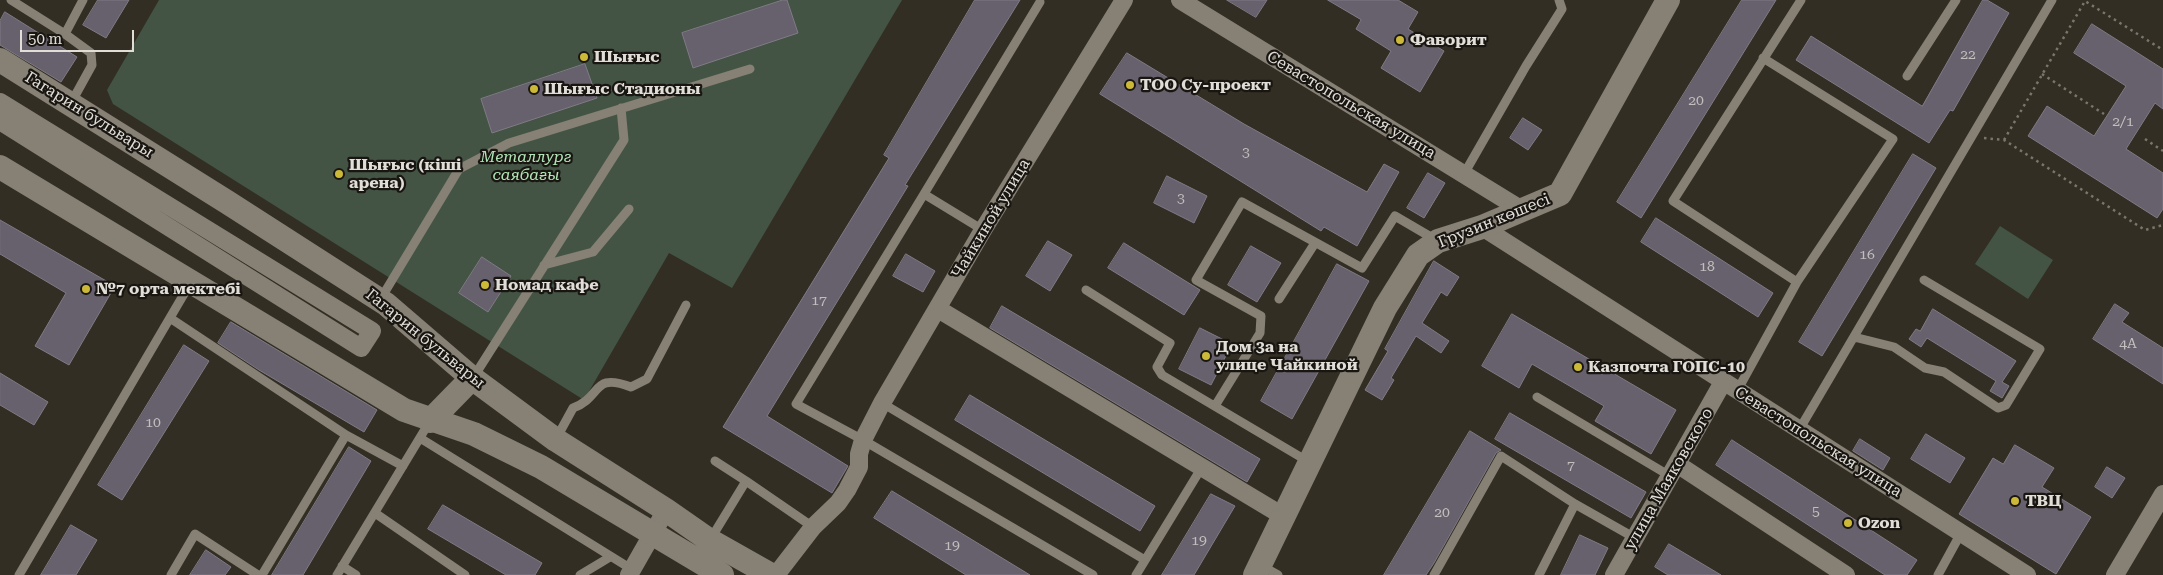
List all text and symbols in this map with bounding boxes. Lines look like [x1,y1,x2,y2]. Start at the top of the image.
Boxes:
scale bar [22,20,136,52]
text: 50 m [28,30,62,48]
place label: Фаворит [1410,30,1487,50]
marker: Фаворит [1394,34,1406,46]
place label: Шығыс [594,47,659,67]
street label: Севастопольская улица [1263,47,1439,163]
house number: 22 [1960,47,1976,63]
marker: Шығыс [578,51,590,63]
street label: Гагарин бульвары [21,68,157,162]
place label: ТОО Су-проект [1140,75,1271,95]
place label: Шығыс Стадионы [544,79,700,99]
marker: ТОО Су-проект [1124,79,1136,91]
marker: Шығыс Стадионы [528,83,540,95]
house number: 20 [1688,93,1704,109]
house number: 2/1 [2112,114,2134,130]
house number: 3 [1242,145,1250,161]
park label: Металлург саябағы [480,147,572,185]
place label: Шығыс (кіші арена) [349,155,461,193]
street label: Чайкиной улица [948,156,1034,282]
marker: Шығыс (кіші арена) [333,168,345,180]
street label: Грузин көшесі [1435,190,1553,252]
house number: 3 [1177,191,1185,207]
house number: 16 [1859,247,1875,263]
house number: 18 [1699,259,1715,275]
place label: Номад кафе [495,275,599,295]
place label: №7 орта мектебі [96,279,241,299]
marker: Номад кафе [479,279,491,291]
marker: №7 орта мектебі [80,283,92,295]
street label: Гагарин бульвары [362,285,488,393]
house number: 17 [811,293,827,309]
house number: 4А [2119,336,2137,352]
place label: Дом 3а на улице Чайкиной [1216,337,1358,375]
marker: Дом 3а на улице Чайкиной [1200,350,1212,362]
place label: Казпочта ГОПС-10 [1588,357,1745,377]
marker: Казпочта ГОПС-10 [1572,361,1584,373]
street label: Севастопольская улица [1731,383,1905,501]
street label: улица Маяковского [1621,405,1717,553]
house number: 10 [145,415,161,431]
house number: 7 [1567,458,1575,474]
place label: ТВЦ [2025,491,2061,511]
marker: ТВЦ [2009,495,2021,507]
house number: 5 [1812,504,1820,520]
house number: 20 [1434,505,1450,521]
place label: Ozon [1858,513,1900,533]
marker: Ozon [1842,517,1854,529]
house number: 19 [1191,533,1207,549]
house number: 19 [944,538,960,554]

